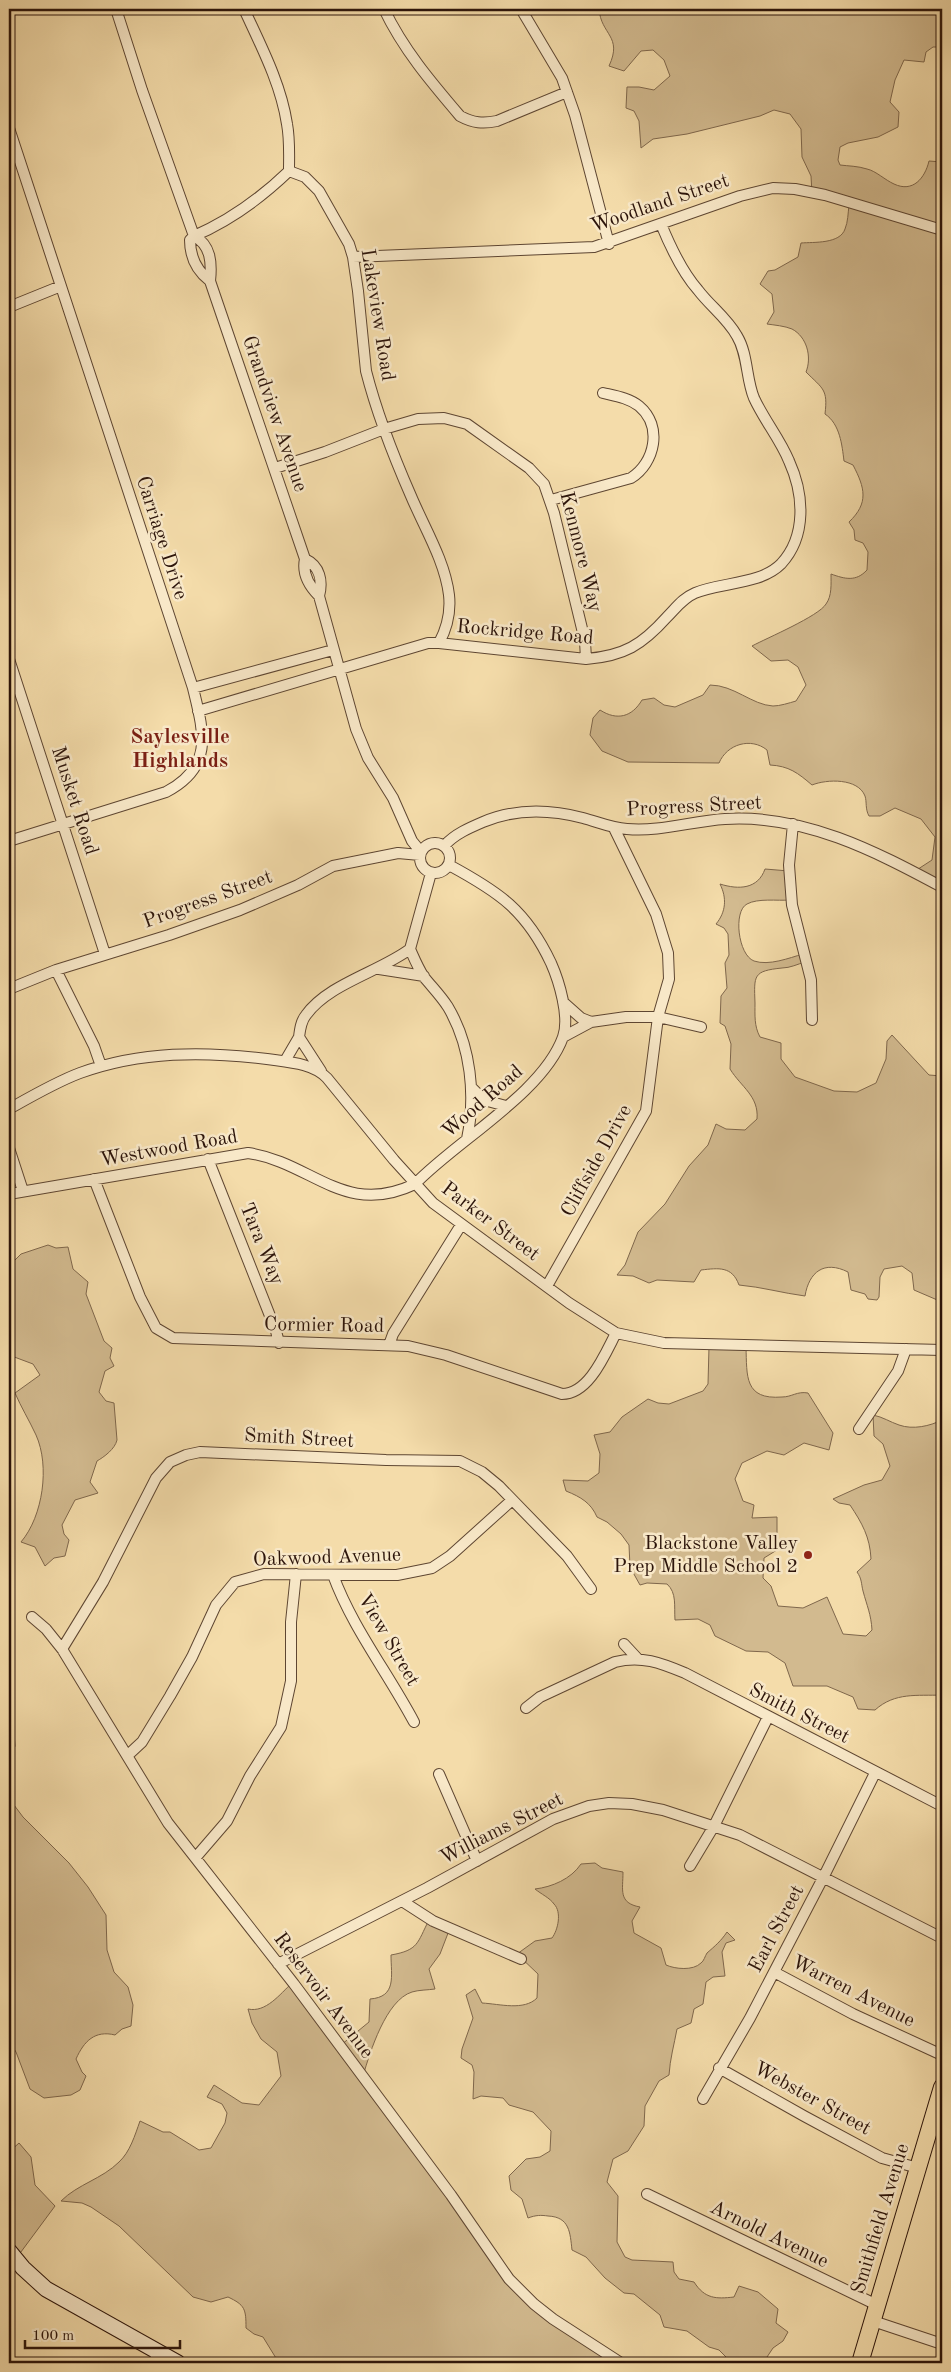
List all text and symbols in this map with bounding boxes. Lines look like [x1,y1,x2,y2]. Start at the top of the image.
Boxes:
street label: Woodland Street [588,171,732,237]
street label: Lakeview Road [357,247,397,383]
street label: Grandview Avenue [238,333,310,495]
street label: Carriage Drive [132,474,190,602]
street label: Kenmore Way [555,489,605,615]
street label: Rockridge Road [456,617,594,649]
district label: Saylesville Highlands [130,727,230,772]
street label: Musket Road [47,744,101,858]
street label: Progress Street [626,793,762,821]
street label: Progress Street [141,867,275,933]
street label: Wood Road [439,1062,527,1142]
street label: Cliffside Drive [558,1102,636,1220]
street label: Westwood Road [99,1127,239,1171]
street label: Parker Street [437,1179,543,1265]
street label: Tara Way [235,1200,287,1288]
street label: Cormier Road [264,1315,384,1337]
street label: Smith Street [243,1426,355,1452]
place label: Blackstone Valley Prep Middle School 2 [613,1534,798,1577]
street label: Oakwood Avenue [253,1545,401,1571]
marker: Blackstone Valley Prep Middle School 2 [802,1549,814,1561]
street label: View Street [354,1590,422,1690]
street label: Smith Street [745,1680,853,1748]
street label: Williams Street [437,1789,567,1869]
street label: Earl Street [746,1882,808,1976]
street label: Reservoir Avenue [269,1929,377,2063]
street label: Warren Avenue [788,1952,918,2032]
street label: Webster Street [750,2059,874,2139]
street label: Smithfield Avenue [849,2141,913,2297]
street label: Arnold Avenue [707,2198,831,2272]
scale bar [25,2317,180,2349]
text: 100 m [32,2329,74,2344]

